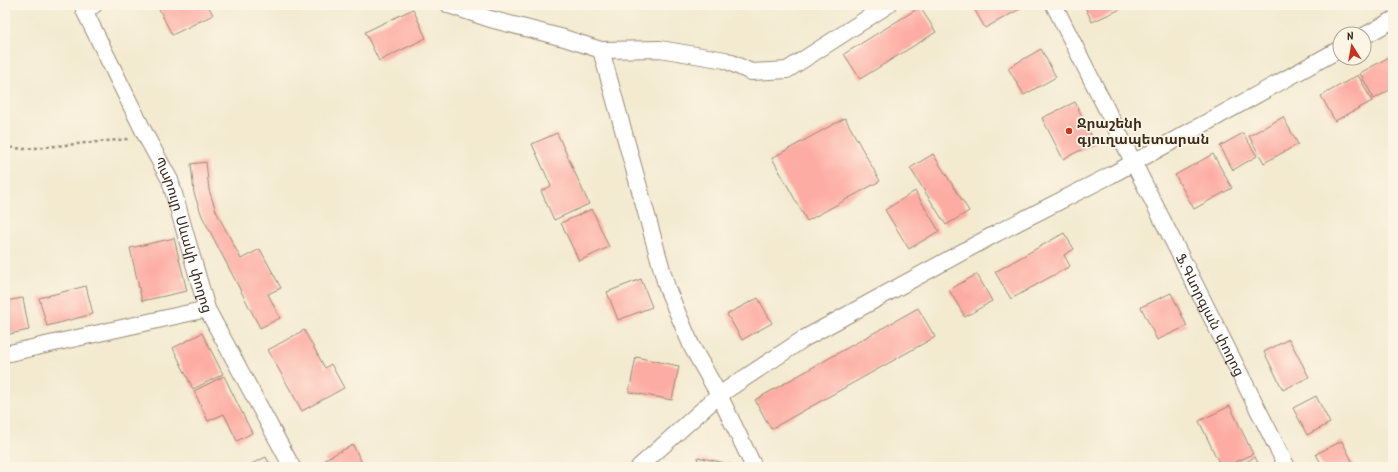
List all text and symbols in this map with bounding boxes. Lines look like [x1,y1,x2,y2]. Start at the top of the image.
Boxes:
north arrow [1332,26,1372,66]
text: N [1345,28,1355,47]
place label: Ջրաշենի գյուղապետարան [1077,113,1209,151]
marker: Ջրաշենի գյուղապետարան [1064,126,1074,136]
street label: Պարույր Սևակի փողոց [147,153,218,316]
street label: Ֆ.Գևորգյան փողոց [1169,250,1250,381]

